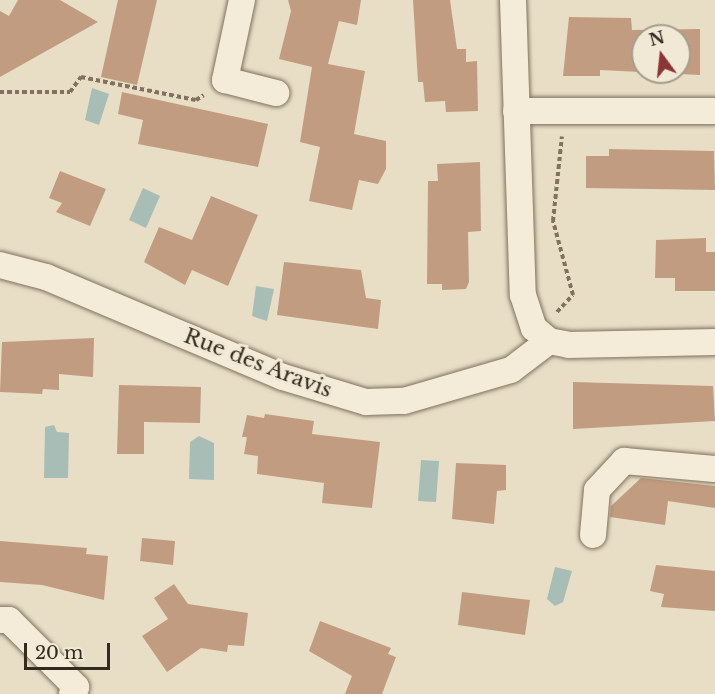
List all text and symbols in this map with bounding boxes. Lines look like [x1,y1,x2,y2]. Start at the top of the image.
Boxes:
north arrow [631,24,691,84]
text: N [647,27,667,50]
street label: Rue des Aravis [180,323,336,403]
scale bar [27,631,112,669]
text: 20 m [35,642,83,664]

